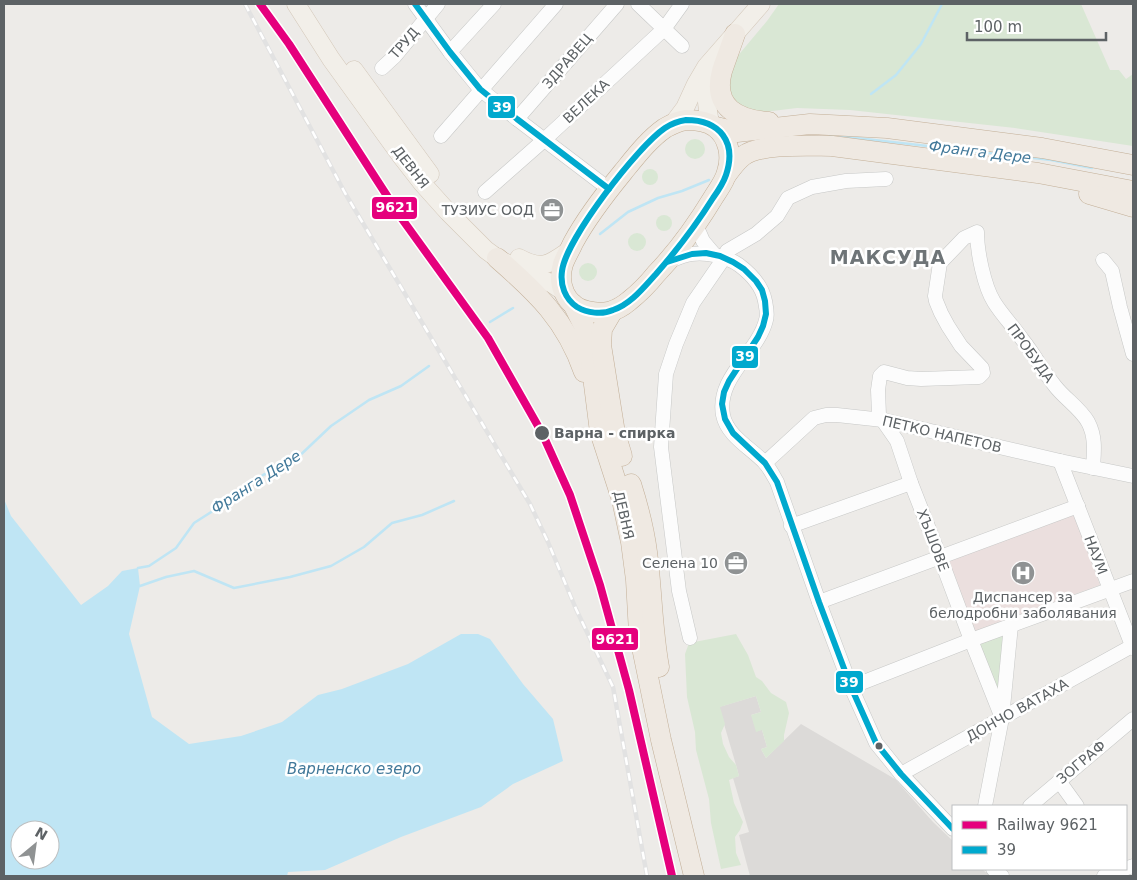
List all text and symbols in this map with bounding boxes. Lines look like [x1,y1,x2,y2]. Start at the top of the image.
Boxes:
scale bar [967,10,1106,42]
text: 100 m [974,18,1022,36]
street label: ТРУД [385,24,422,63]
street label: ЗДРАВЕЦ [539,30,595,92]
street label: ВЕЛЕКА [560,75,613,126]
line badge: 39 [487,95,516,119]
text: 39 [492,99,512,115]
water label: Франга Дере [928,137,1032,167]
street label: ДЕВНЯ [389,143,433,191]
line badge: 9621 [371,196,418,220]
office icon: ТУЗИУС ООД [539,197,565,223]
text: 9621 [376,199,414,215]
place label: ТУЗИУС ООД [441,202,534,218]
district label: МАКСУДА [830,246,946,268]
street label: ПРOБУДA [1004,321,1058,386]
line badge: 39 [731,345,759,369]
text: 39 [735,348,755,364]
street label: ПЕТКО НАПЕТОВ [881,412,1003,456]
marker: Варна - спирка [533,424,551,442]
place label: Варна - спирка [554,425,676,441]
water label: Франга Дере [208,446,304,518]
street label: ДЕВНЯ [611,489,637,541]
street label: ХЪШОВЕ [914,506,952,574]
street label: НАУМ [1081,533,1111,577]
office icon: Селена 10 [723,550,749,576]
place label: Селена 10 [642,555,718,571]
hospital icon: Диспансер за белодробни заболявания [1010,560,1036,586]
place label: Диспансер за белодробни заболявания [929,589,1117,621]
line badge: 9621 [591,627,639,651]
text: 9621 [596,631,634,647]
line badge: 39 [835,670,864,694]
text: 39 [839,674,859,690]
street label: ДОНЧО ВАТАХА [963,675,1071,745]
street label: ЗОГРАФ [1053,737,1109,787]
unlabelled marker [874,741,884,751]
water label: Варненско езеро [287,760,421,778]
legend [952,805,1127,870]
text: Railway 9621 [997,816,1098,834]
north arrow [10,820,60,870]
text: N [32,824,50,843]
text: 39 [997,841,1016,859]

